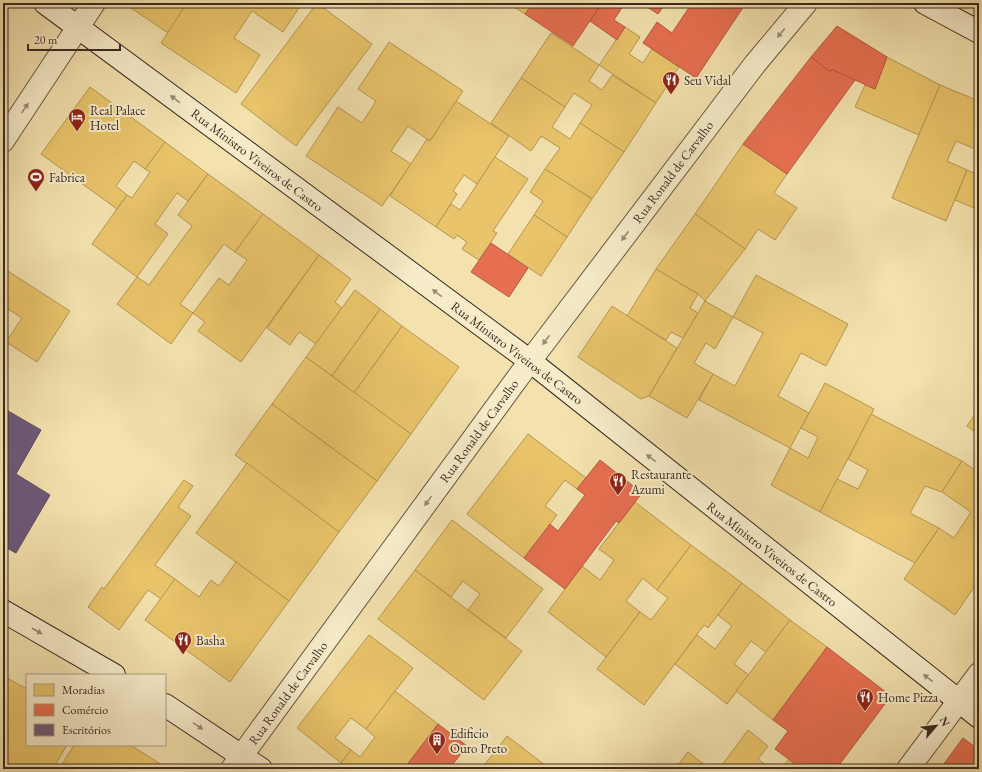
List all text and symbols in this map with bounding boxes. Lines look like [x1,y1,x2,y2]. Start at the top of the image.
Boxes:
scale bar [28,26,120,52]
one-way arrow [776,28,785,38]
text: 20 m [34,32,58,48]
restaurant icon: Seu Vidal [661,70,681,95]
place label: Seu Vidal [684,72,731,89]
one-way arrow [170,95,180,103]
one-way arrow [21,102,28,114]
place label: Real Palace Hotel [90,102,145,134]
street label: Rua Ministro Viveiros de Castro [188,105,326,215]
hotel icon: Real Palace Hotel [67,107,87,132]
street label: Rua Ronald de Carvalho [629,117,717,227]
sports icon: Fabrica [26,167,46,192]
place label: Fabrica [49,169,86,186]
one-way arrow [621,231,629,241]
one-way arrow [432,289,442,297]
street label: Rua Ministro Viveiros de Castro [448,298,586,408]
one-way arrow [542,334,550,345]
street label: Rua Ronald de Carvalho [436,376,522,486]
one-way arrow [645,453,656,462]
place label: Restaurante Azumi [630,466,691,498]
restaurant icon: Restaurante Azumi [608,471,628,496]
one-way arrow [424,496,432,506]
street label: Rua Ministro Viveiros de Castro [703,498,841,610]
one-way arrow [31,627,43,634]
restaurant icon: Basha [173,630,193,655]
place label: Basha [196,632,226,649]
street label: Rua Ronald de Carvalho [245,638,331,748]
one-way arrow [922,673,933,682]
legend [26,674,166,746]
text: Moradias [62,682,105,698]
restaurant icon: Home Pizza [855,687,875,712]
place label: Home Pizza [878,689,939,706]
text: Comércio [62,702,108,718]
north arrow [916,706,956,746]
text: N [937,714,953,729]
text: Escritórios [62,722,111,738]
one-way arrow [193,722,203,730]
place label: Edificio Ouro Preto [450,725,507,757]
building icon: Edificio Ouro Preto [427,730,447,755]

